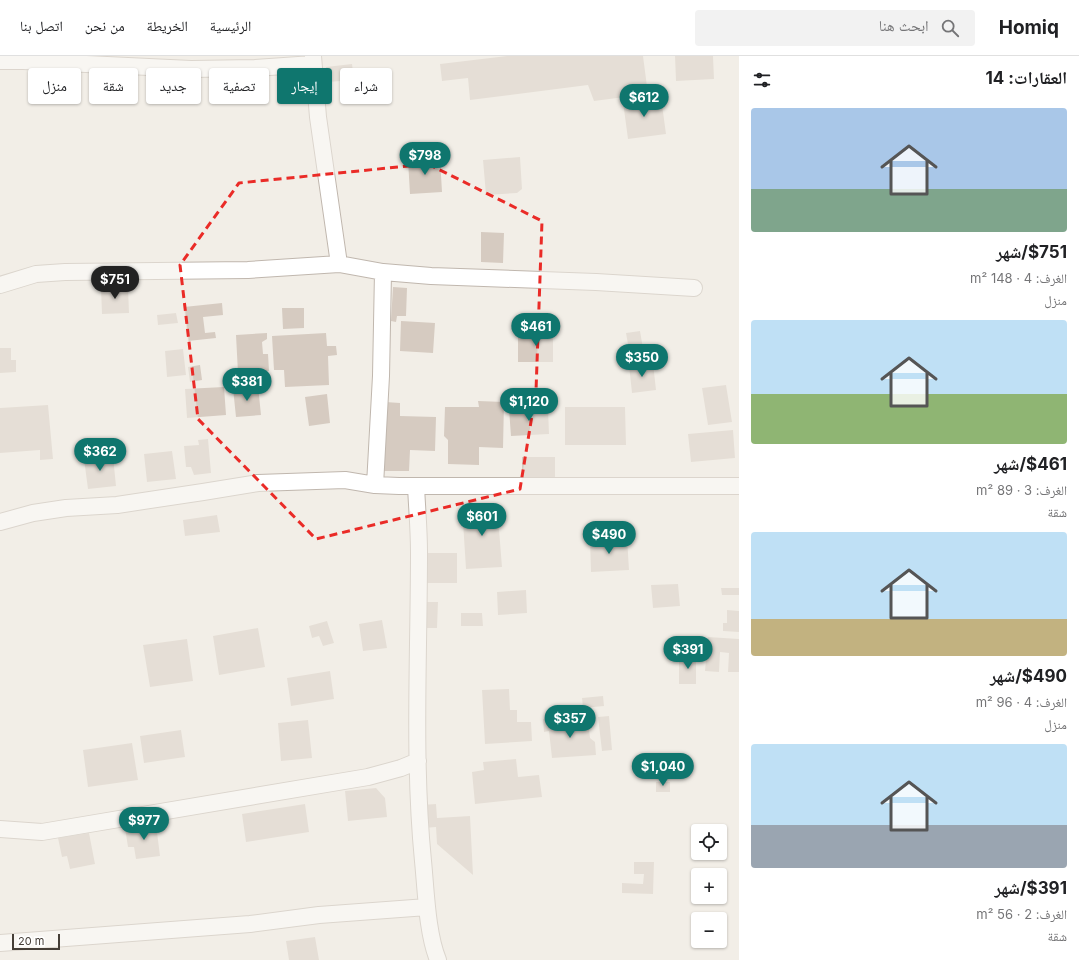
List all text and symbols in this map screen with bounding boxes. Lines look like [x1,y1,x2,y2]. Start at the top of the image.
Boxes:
search box [695,10,975,46]
text: ابحث هنا [879,16,929,35]
text: Homiq [999,16,1059,39]
text: اتصل بنا [20,17,63,34]
text: من نحن [85,17,125,34]
text: الخريطة [147,17,188,34]
text: الرئيسية [210,17,251,34]
icon: search [939,17,961,39]
chip: منزل [28,68,81,104]
chip: شقة [89,68,138,104]
chip: جديد [146,68,201,104]
chip: تصفية [209,68,269,104]
chip: إيجار [277,68,332,104]
chip: شراء [340,68,392,104]
text: العقارات: 14 [985,68,1067,88]
icon: filters [751,69,773,91]
pin: $612 [620,84,668,118]
text: $612 [629,89,659,105]
icon: home [873,134,945,206]
pin: $798 [401,142,449,176]
text: $798 [409,147,441,163]
text: $751/شهر [996,242,1067,262]
pin: $751 [91,266,139,300]
text: الغرف: 4 · 148 m² [970,270,1067,286]
text: $751 [100,271,130,287]
text: منزل [1044,292,1067,308]
pin: $461 [512,313,560,347]
text: $461 [520,318,552,334]
pin: $350 [618,344,666,378]
icon: home [873,346,945,418]
text: $350 [625,349,659,365]
pin: $381 [223,368,271,402]
text: $381 [232,373,262,389]
pin: $1,120 [496,388,562,422]
text: $1,120 [509,393,549,409]
pin: $362 [76,438,124,472]
text: $362 [83,443,117,459]
text: $461/شهر [994,454,1067,474]
text: الغرف: 3 · 89 m² [976,482,1067,498]
pin: $601 [458,503,506,537]
text: شقة [1048,504,1067,520]
text: $601 [466,508,498,524]
pin: $490 [585,521,633,555]
text: $490 [592,526,626,542]
icon: home [873,558,945,630]
pin: $391 [664,636,712,670]
text: $391 [673,641,703,657]
text: $490/شهر [990,666,1067,686]
text: الغرف: 4 · 96 m² [976,694,1067,710]
pin: $357 [546,705,594,739]
text: $357 [554,710,586,726]
text: منزل [1044,716,1067,732]
pin: $1,040 [630,753,696,787]
text: $1,040 [641,758,685,774]
icon: home [873,770,945,842]
pin: $977 [120,807,168,841]
text: $977 [128,812,160,828]
map controls [691,824,727,948]
button: locate [691,824,727,860]
button: + [691,868,727,904]
text: $391/شهر [995,878,1067,898]
text: الغرف: 2 · 56 m² [976,906,1067,922]
button: − [691,912,727,948]
text: شقة [1048,928,1067,944]
scale bar [12,932,60,951]
text: 20 m [18,934,44,948]

